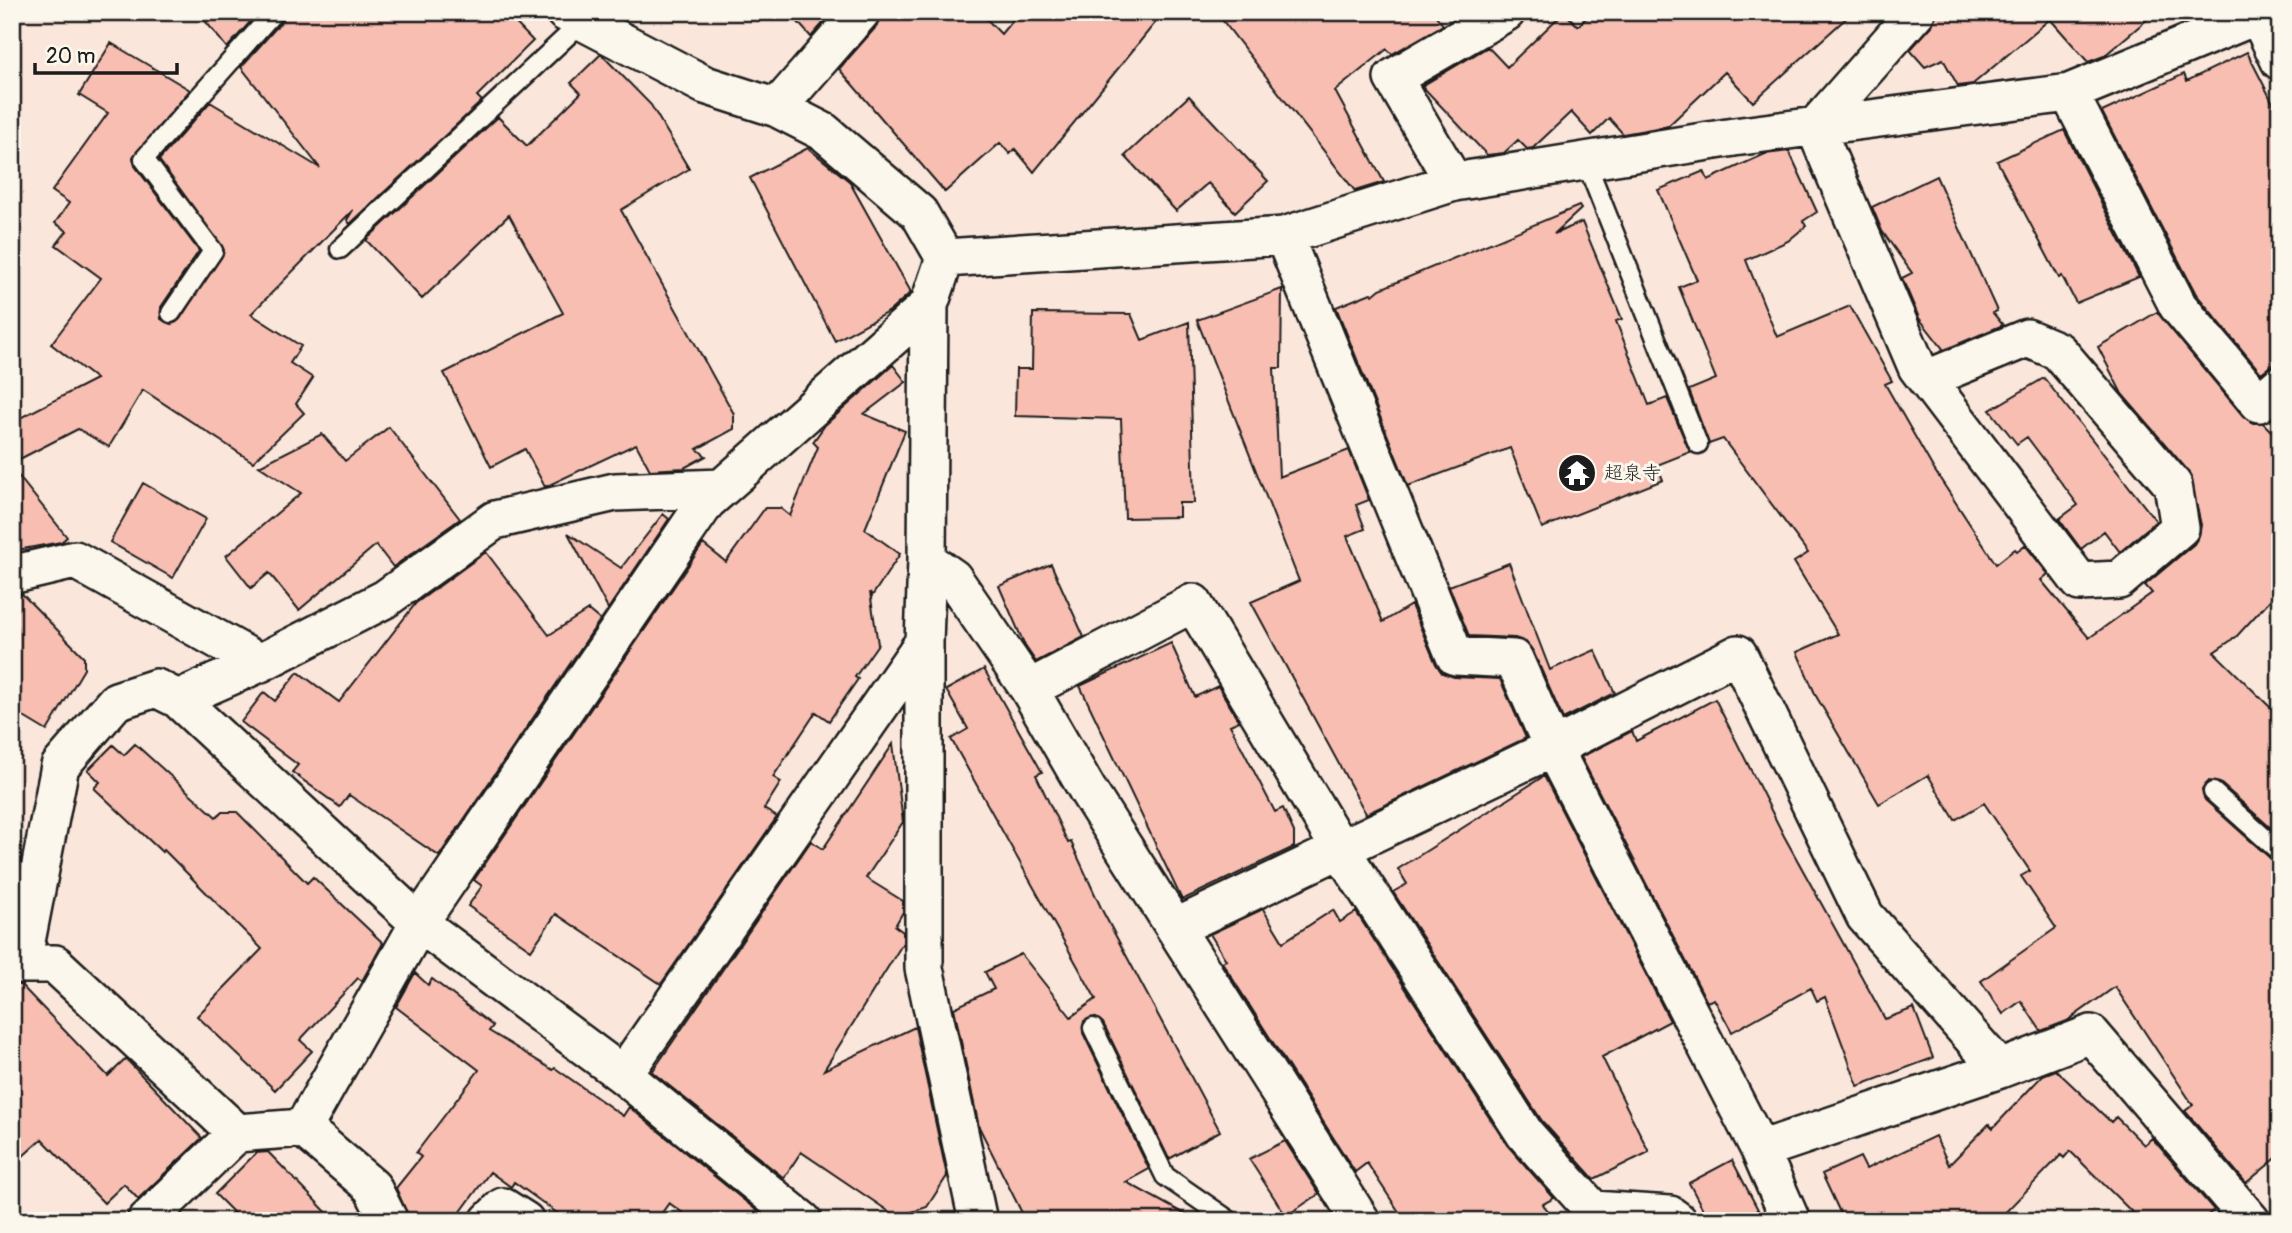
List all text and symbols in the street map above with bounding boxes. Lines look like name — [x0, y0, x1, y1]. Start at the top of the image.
scale bar — [35, 32, 177, 76]
text: 20 m — [46, 43, 95, 70]
temple icon: 超泉寺 — [1556, 452, 1598, 494]
place label: 超泉寺 — [1604, 461, 1661, 485]

